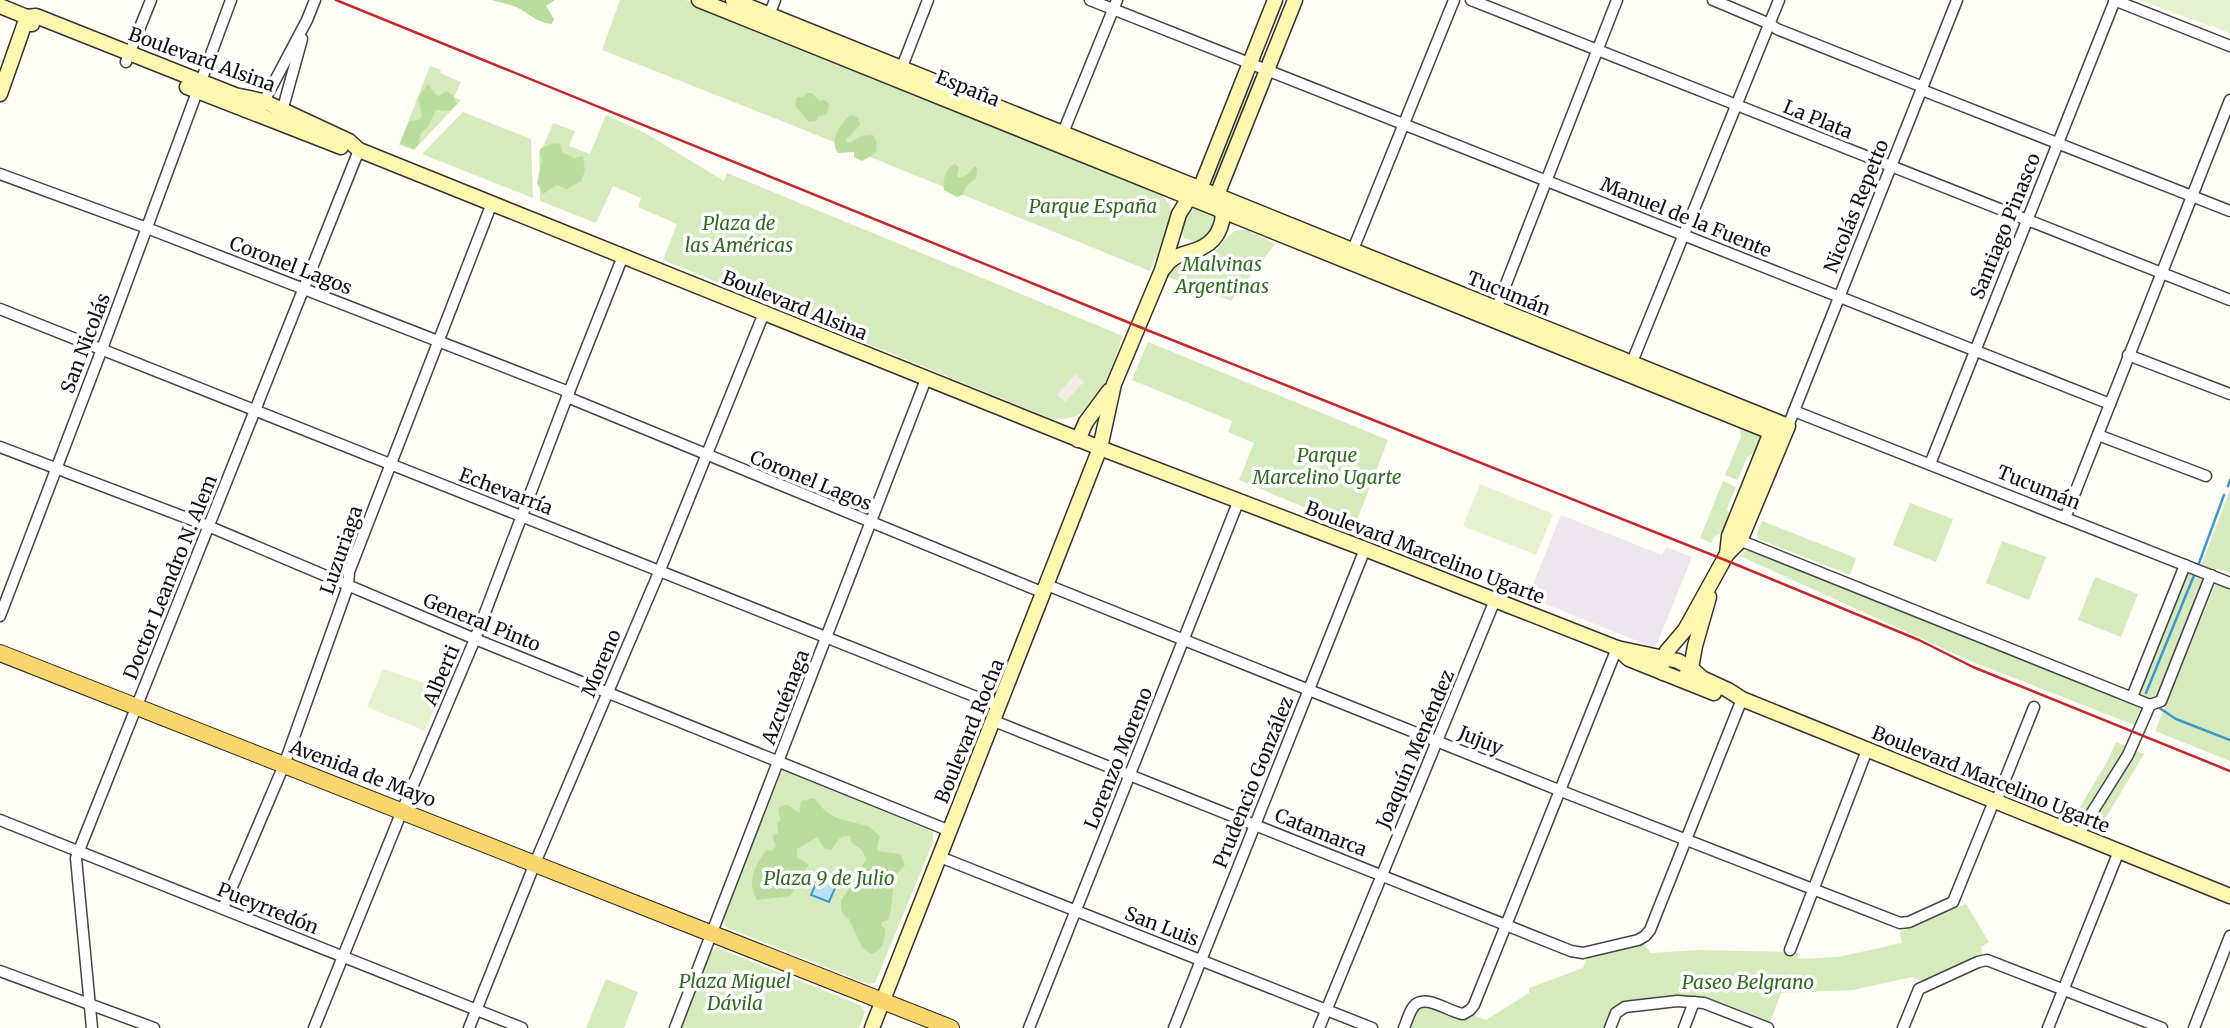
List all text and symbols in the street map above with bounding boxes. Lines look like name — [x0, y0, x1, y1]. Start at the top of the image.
street label: Boulevard Alsina — [125, 21, 279, 97]
street label: España — [933, 64, 1003, 112]
street label: La Plata — [1780, 94, 1856, 144]
street label: Nicolás Repetto — [1818, 136, 1894, 276]
street label: Santiago Pinasco — [1965, 149, 2045, 303]
street label: Manuel de la Fuente — [1597, 172, 1775, 262]
park label: Parque España — [1029, 194, 1157, 218]
park label: Plaza de las Américas — [685, 211, 793, 257]
street label: Coronel Lagos — [226, 231, 356, 299]
park label: Malvinas Argentinas — [1173, 252, 1269, 298]
street label: Boulevard Alsina — [719, 265, 871, 345]
street label: Tucumán — [1464, 265, 1555, 321]
street label: San Nicolás — [55, 290, 115, 396]
park label: Parque Marcelino Ugarte — [1252, 443, 1402, 489]
street label: Coronel Lagos — [747, 445, 875, 515]
street label: Tucumán — [1994, 459, 2085, 515]
street label: Echevarría — [456, 462, 556, 520]
street label: Doctor Leandro N. Alem — [118, 471, 222, 683]
street label: Boulevard Marcelino Ugarte — [1302, 495, 1548, 609]
street label: Luzuriaga — [315, 503, 367, 597]
street label: General Pinto — [420, 588, 544, 656]
street label: Moreno — [576, 625, 626, 701]
street label: Alberti — [417, 641, 464, 710]
street label: Azcuénaga — [756, 646, 814, 749]
street label: Boulevard Rocha — [929, 655, 1009, 807]
street label: Joaquín Menéndez — [1370, 666, 1459, 833]
street label: Lorenzo Moreno — [1079, 684, 1157, 832]
street label: Prudencio González — [1208, 693, 1298, 871]
street label: Jujuy — [1454, 720, 1507, 760]
street label: Boulevard Marcelino Ugarte — [1869, 720, 2113, 838]
street label: Avenida de Mayo — [286, 734, 439, 812]
street label: Catamarca — [1271, 803, 1371, 861]
park label: Plaza 9 de Julio — [763, 866, 895, 890]
street label: Pueyrredón — [214, 877, 323, 939]
street label: San Luis — [1121, 901, 1203, 951]
park label: Plaza Miguel Dávila — [679, 969, 791, 1015]
park label: Paseo Belgrano — [1682, 970, 1814, 994]

